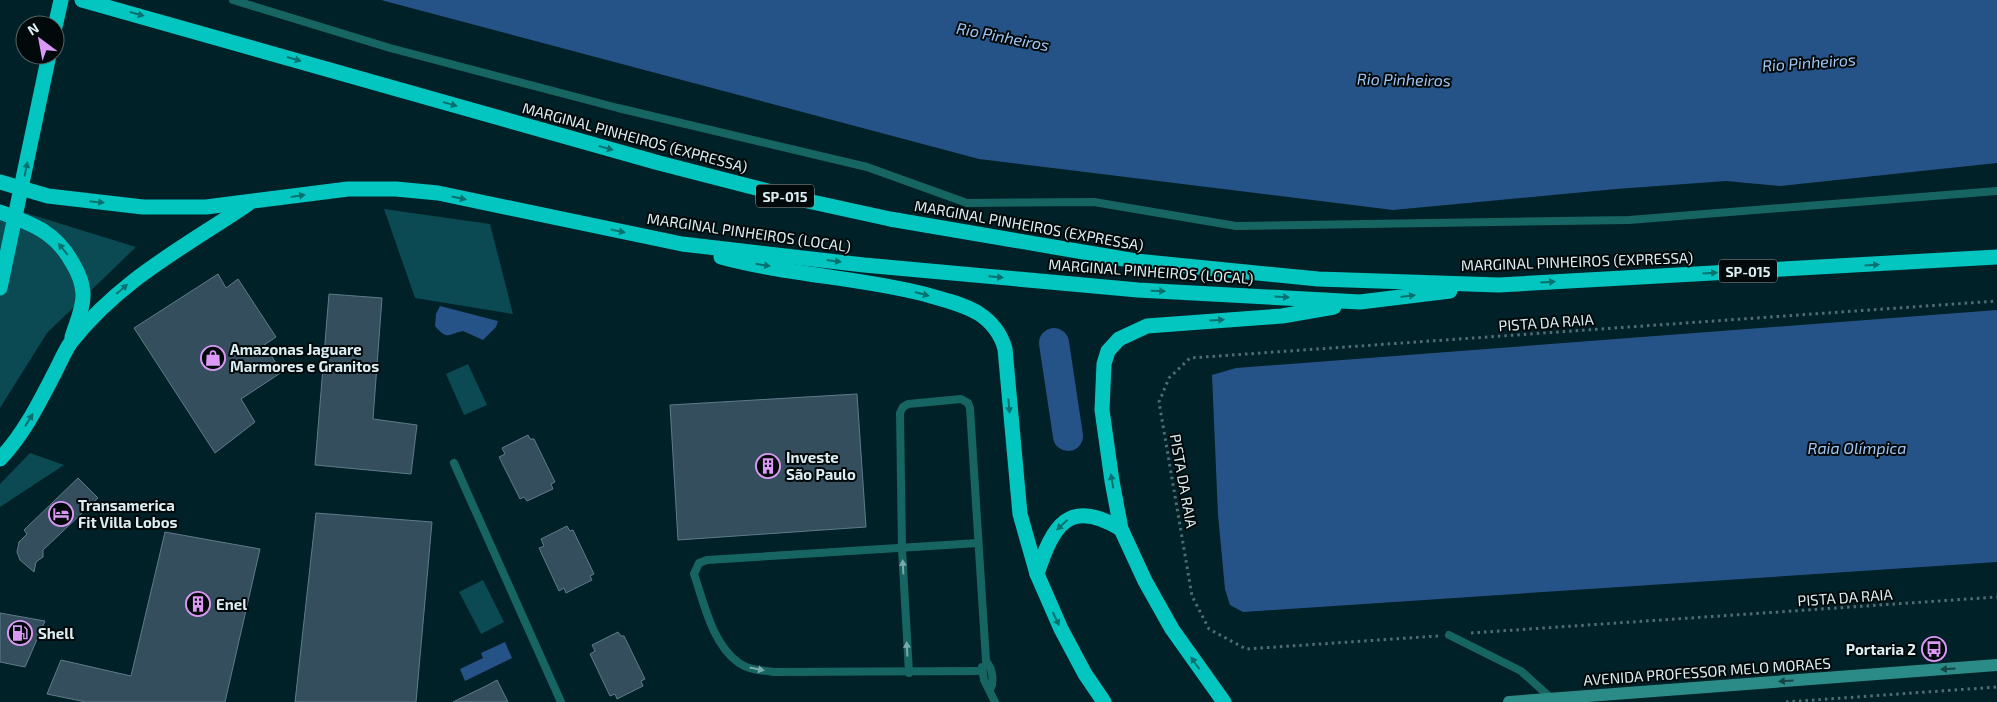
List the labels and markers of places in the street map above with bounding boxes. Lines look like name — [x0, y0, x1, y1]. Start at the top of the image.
place label: Amazonas Jaguare Marmores e Granitos — [230, 340, 379, 375]
shop icon: Amazonas Jaguare Marmores e Granitos — [200, 345, 226, 371]
place label: Investe São Paulo — [786, 448, 856, 483]
building icon: Investe São Paulo — [755, 453, 781, 479]
place label: Transamerica Fit Villa Lobos — [78, 496, 178, 531]
hotel icon: Transamerica Fit Villa Lobos — [48, 501, 74, 527]
building icon: Enel — [185, 591, 211, 617]
place label: Enel — [216, 595, 247, 613]
fuel station icon: Shell — [7, 620, 33, 646]
place label: Shell — [38, 624, 74, 642]
bus stop icon: Portaria 2 — [1921, 636, 1947, 662]
place label: Portaria 2 — [1846, 640, 1916, 658]

